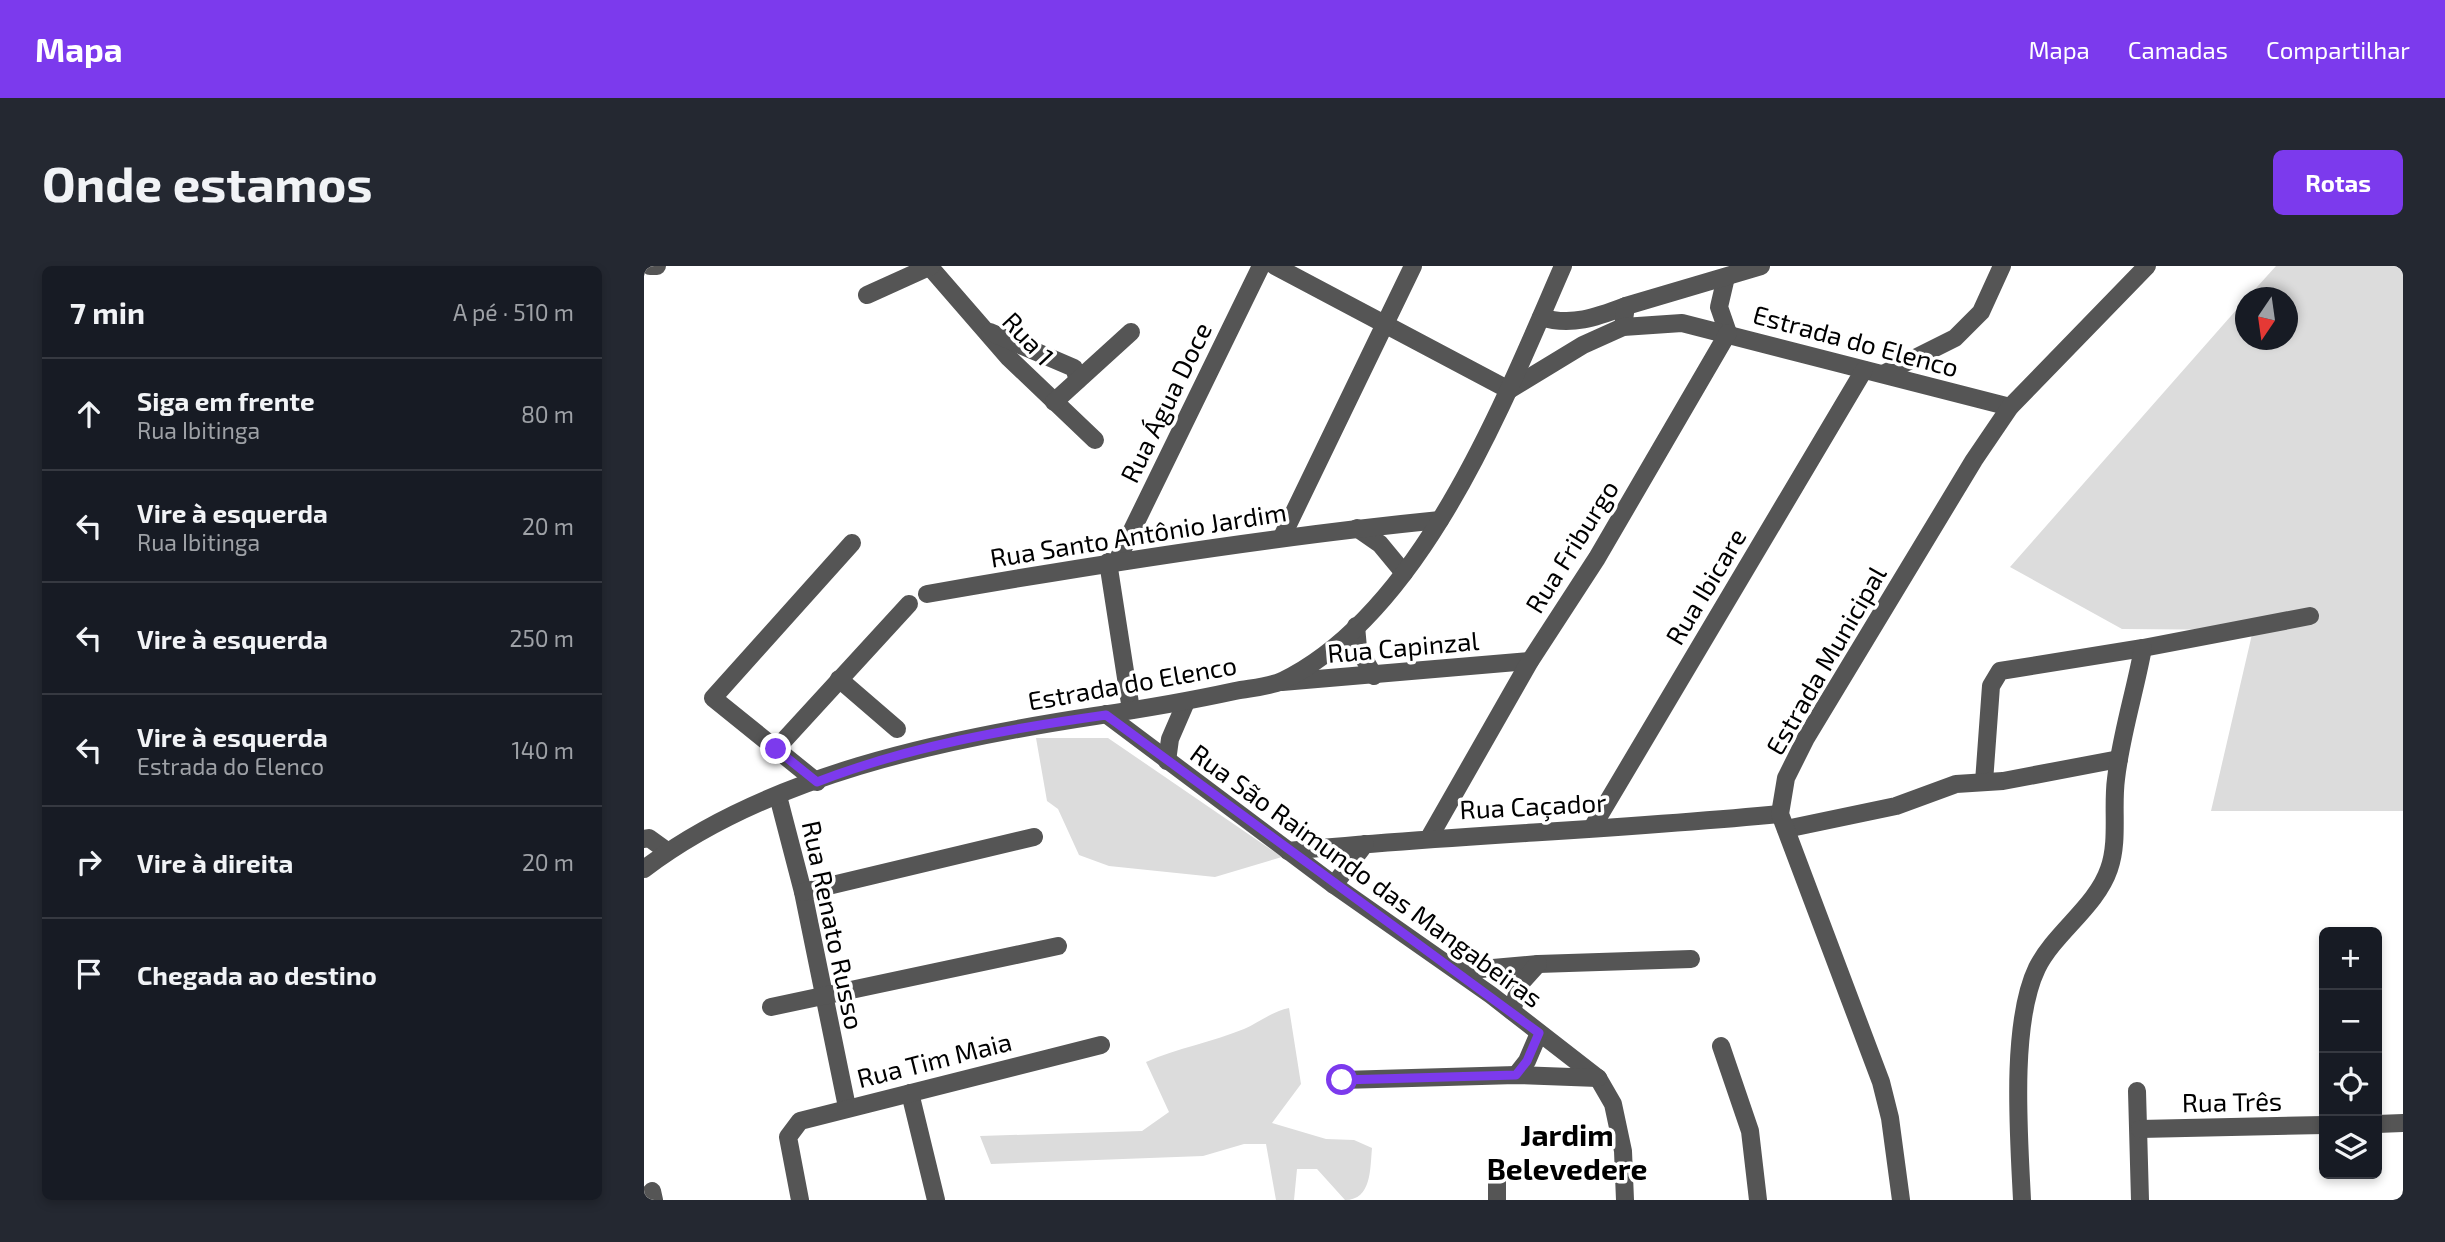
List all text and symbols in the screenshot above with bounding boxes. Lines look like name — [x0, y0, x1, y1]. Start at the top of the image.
text: Mapa — [35, 29, 123, 69]
text: Mapa — [2028, 35, 2090, 64]
text: Camadas — [2128, 35, 2228, 64]
text: Compartilhar — [2266, 35, 2410, 64]
button: Rotas — [2273, 150, 2403, 215]
text: Onde estamos — [42, 153, 372, 212]
north arrow — [2235, 287, 2298, 350]
text: 7 min — [70, 294, 145, 330]
text: A pé · 510 m — [453, 298, 574, 326]
street label: Estrada do Elenco — [1750, 298, 1962, 382]
street label: Rua 1 — [997, 305, 1061, 371]
street label: Rua Água Doce — [1113, 317, 1217, 487]
text: Siga em frente — [137, 385, 315, 416]
icon: ahead — [70, 395, 108, 433]
text: 80 m — [521, 400, 574, 428]
text: Rua Ibitinga — [137, 416, 260, 444]
street label: Rua Friburgo — [1518, 474, 1624, 618]
street label: Rua Santo Antônio Jardim — [988, 495, 1288, 573]
text: Vire à esquerda — [137, 497, 328, 528]
icon: left — [70, 507, 108, 545]
text: 20 m — [522, 512, 574, 540]
street label: Rua Ibicare — [1658, 522, 1752, 650]
text: Rua Ibitinga — [137, 528, 260, 556]
street label: Estrada Municipal — [1758, 560, 1892, 760]
icon: left — [70, 619, 108, 657]
text: Vire à esquerda — [137, 623, 328, 654]
text: 250 m — [510, 624, 574, 652]
street label: Rua Capinzal — [1326, 624, 1480, 668]
street label: Estrada do Elenco — [1025, 648, 1239, 716]
text: Vire à esquerda — [137, 721, 328, 752]
icon: left — [70, 731, 108, 769]
route end — [760, 733, 791, 764]
text: 140 m — [512, 736, 574, 764]
street label: Rua São Raimundo das Mangabeiras — [1185, 737, 1549, 1013]
text: Estrada do Elenco — [137, 752, 324, 780]
street label: Rua Caçador — [1459, 786, 1607, 826]
street label: Rua Renato Russo — [797, 818, 871, 1032]
icon: right — [70, 843, 108, 881]
text: Vire à direita — [137, 847, 293, 878]
text: 20 m — [522, 848, 574, 876]
map controls — [2319, 927, 2382, 1179]
button: + — [2319, 927, 2382, 990]
icon: arrive — [70, 955, 108, 993]
text: Chegada ao destino — [137, 959, 377, 990]
button: − — [2319, 990, 2382, 1053]
street label: Rua Tim Maia — [853, 1025, 1015, 1093]
button: locate — [2319, 1053, 2382, 1116]
route start — [1326, 1064, 1357, 1095]
street label: Rua Três — [2182, 1085, 2282, 1117]
district label: Jardim Belevedere — [1487, 1116, 1647, 1186]
button: layers — [2319, 1116, 2382, 1179]

